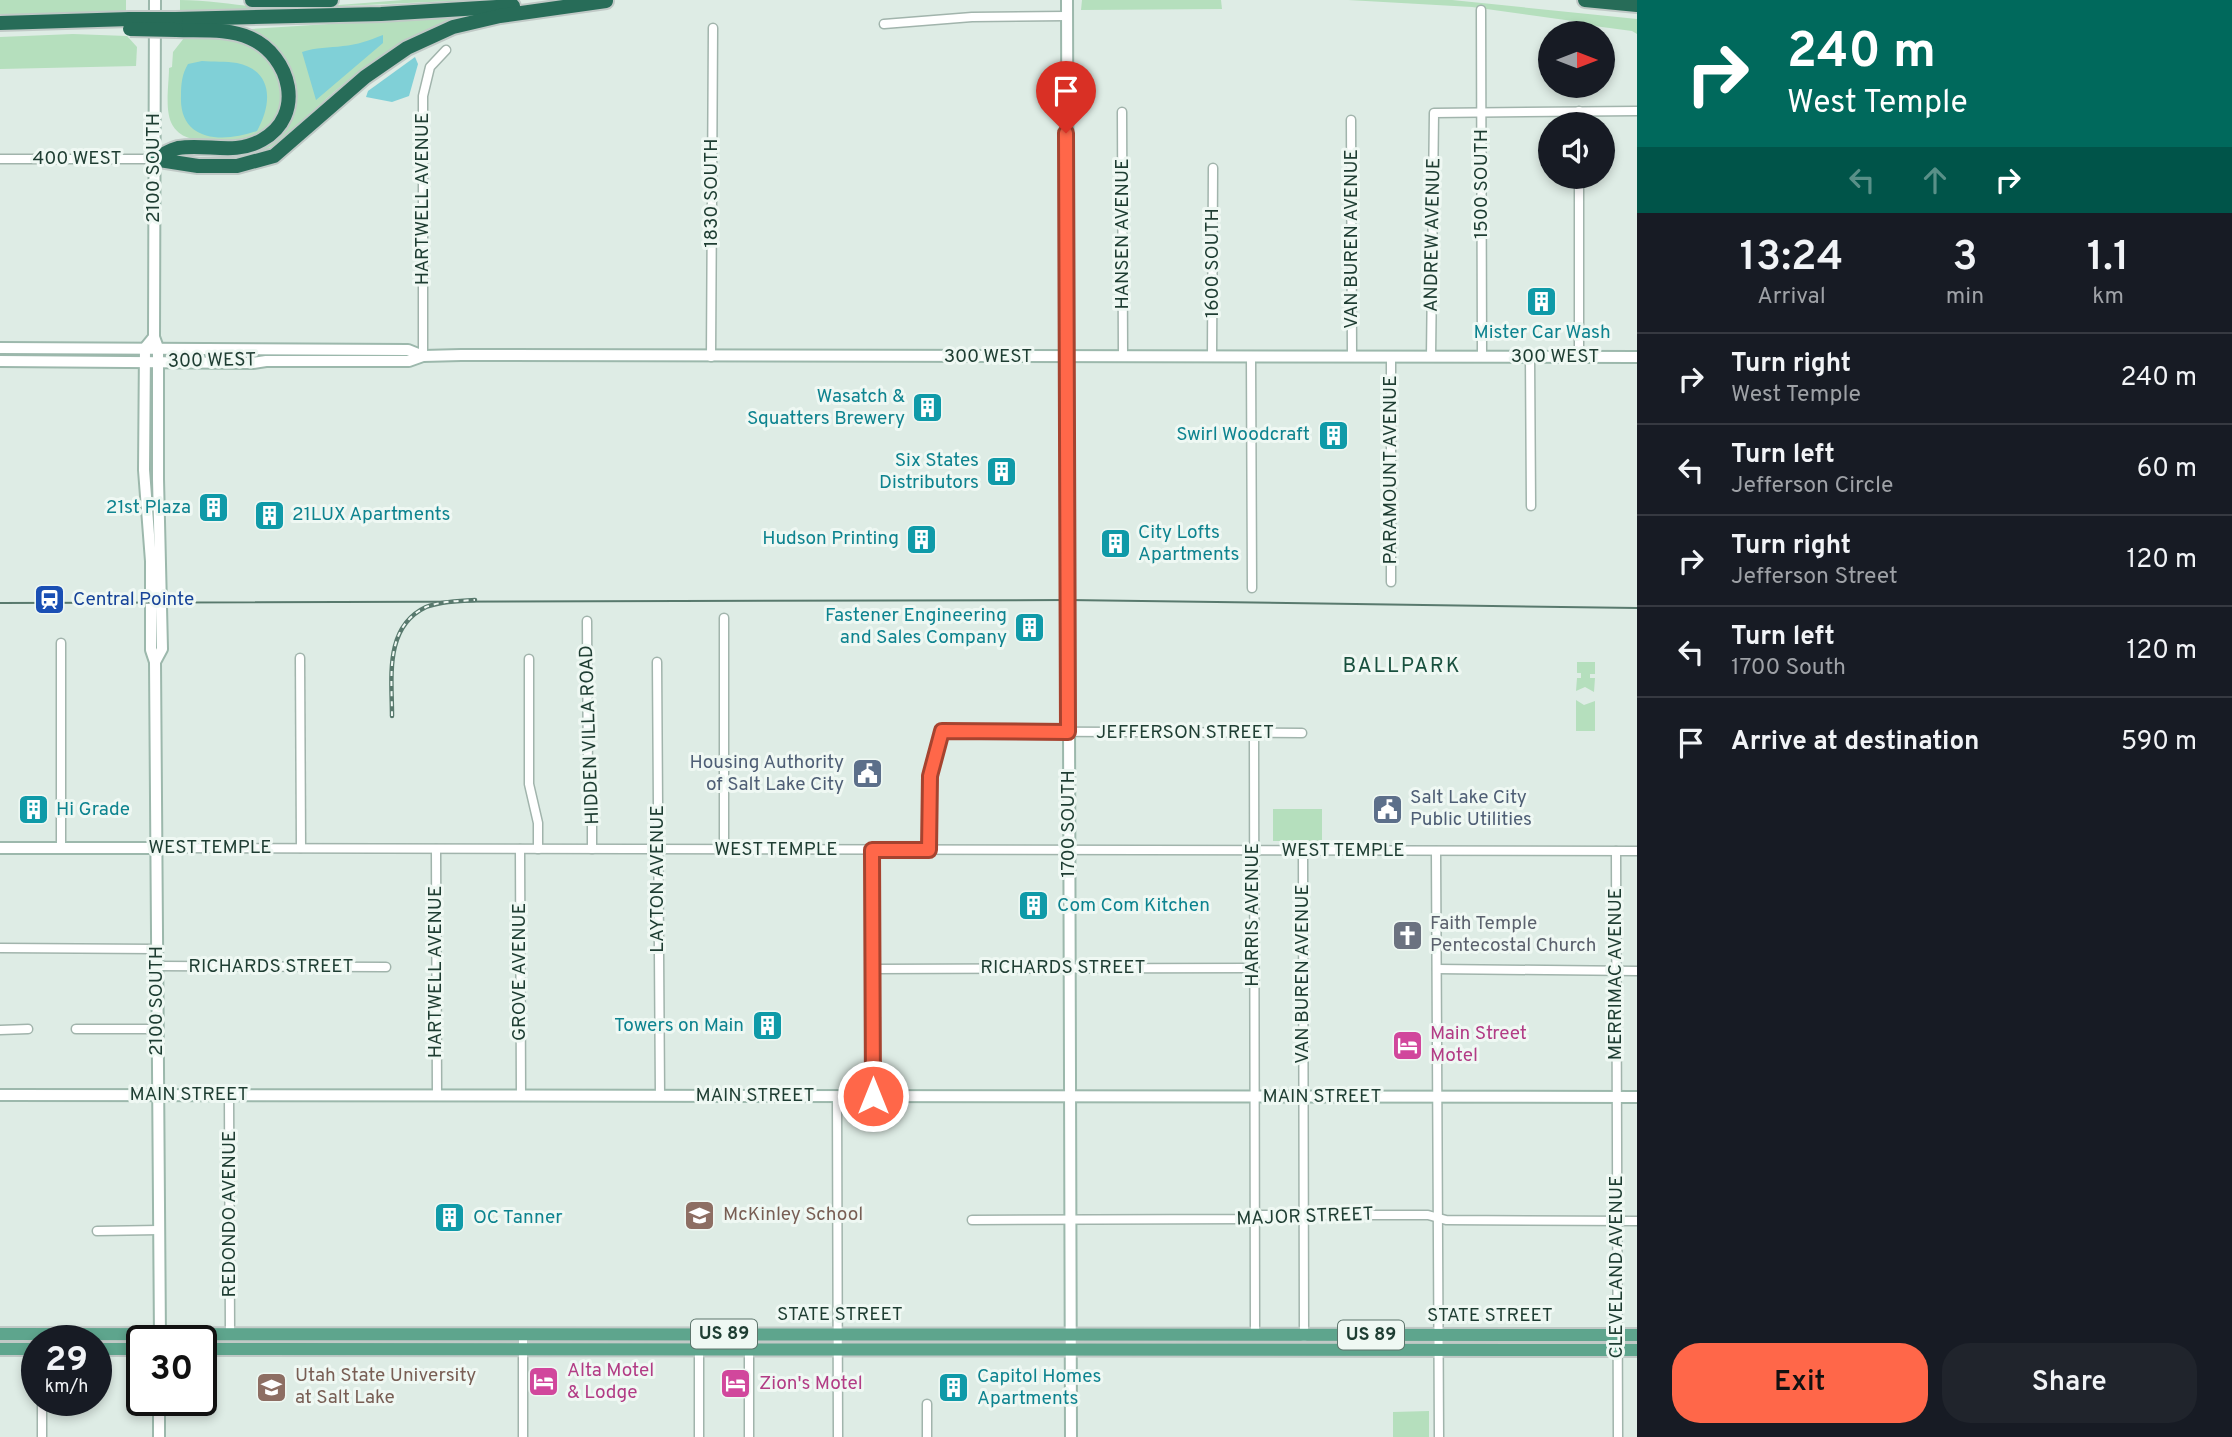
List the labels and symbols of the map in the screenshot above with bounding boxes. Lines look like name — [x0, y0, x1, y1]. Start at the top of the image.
north arrow — [1538, 21, 1615, 98]
pin — [1036, 61, 1096, 133]
street label: 2100 SOUTH — [142, 113, 166, 223]
street label: HARTWELL AVENUE — [411, 113, 435, 285]
street label: 1500 SOUTH — [1470, 129, 1494, 239]
street label: 1830 SOUTH — [700, 138, 724, 248]
street label: 400 WEST — [32, 147, 122, 171]
street label: VAN BUREN AVENUE — [1340, 149, 1364, 329]
street label: HANSEN AVENUE — [1111, 158, 1135, 310]
street label: ANDREW AVENUE — [1420, 158, 1446, 312]
street label: 1600 SOUTH — [1201, 208, 1225, 318]
building icon: Mister Car Wash — [1525, 285, 1559, 319]
place label: Mister Car Wash — [1473, 321, 1611, 345]
street label: 300 WEST — [944, 345, 1032, 369]
street label: 300 WEST — [1511, 345, 1599, 369]
street label: 300 WEST — [167, 348, 257, 374]
street label: PARAMOUNT AVENUE — [1379, 375, 1403, 565]
place label: Wasatch & Squatters Brewery — [747, 385, 905, 431]
building icon: Wasatch & Squatters Brewery — [911, 391, 945, 425]
building icon: Swirl Woodcraft — [1316, 418, 1350, 452]
place label: Swirl Woodcraft — [1176, 423, 1310, 447]
place label: Six States Distributors — [879, 449, 979, 495]
building icon: Six States Distributors — [985, 455, 1019, 489]
building icon: 21st Plaza — [197, 491, 231, 525]
place label: 21st Plaza — [106, 496, 191, 520]
building icon: 21LUX Apartments — [252, 498, 286, 532]
place label: 21LUX Apartments — [292, 503, 451, 527]
place label: City Lofts Apartments — [1138, 521, 1239, 567]
building icon: Hudson Printing — [905, 522, 939, 556]
place label: Hudson Printing — [762, 527, 899, 551]
building icon: City Lofts Apartments — [1098, 527, 1132, 561]
station icon: Central Pointe — [33, 583, 67, 617]
place label: Central Pointe — [73, 588, 194, 612]
place label: Fastener Engineering and Sales Company — [825, 604, 1007, 650]
building icon: Fastener Engineering and Sales Company — [1013, 610, 1047, 644]
street label: HIDDEN VILLA ROAD — [575, 645, 605, 825]
district label: BALLPARK — [1342, 653, 1462, 680]
street label: JEFFERSON STREET — [1096, 721, 1274, 745]
place label: Housing Authority of Salt Lake City — [689, 751, 844, 797]
public building icon: Housing Authority of Salt Lake City — [850, 757, 884, 791]
street label: 1700 SOUTH — [1057, 770, 1081, 878]
place label: Salt Lake City Public Utilities — [1410, 786, 1532, 832]
public building icon: Salt Lake City Public Utilities — [1370, 792, 1404, 826]
building icon: Hi Grade — [16, 793, 50, 827]
place label: Hi Grade — [56, 798, 130, 822]
street label: LAYTON AVENUE — [646, 805, 670, 953]
street label: WEST TEMPLE — [148, 836, 272, 860]
street label: WEST TEMPLE — [714, 838, 838, 862]
street label: WEST TEMPLE — [1281, 839, 1405, 863]
street label: HARRIS AVENUE — [1241, 843, 1265, 987]
street label: VAN BUREN AVENUE — [1291, 884, 1315, 1064]
street label: HARTWELL AVENUE — [424, 886, 448, 1058]
street label: MERRIMAC AVENUE — [1604, 888, 1628, 1060]
building icon: Com Com Kitchen — [1017, 889, 1051, 923]
place label: Com Com Kitchen — [1057, 894, 1210, 918]
street label: GROVE AVENUE — [508, 903, 532, 1041]
place label: Faith Temple Pentecostal Church — [1430, 912, 1597, 958]
church icon: Faith Temple Pentecostal Church — [1390, 918, 1424, 952]
street label: 2100 SOUTH — [145, 946, 169, 1056]
street label: RICHARDS STREET — [188, 955, 354, 979]
street label: RICHARDS STREET — [980, 956, 1146, 980]
building icon: Towers on Main — [750, 1009, 784, 1043]
place label: Towers on Main — [614, 1014, 744, 1038]
place label: Main Street Motel — [1430, 1022, 1527, 1068]
hotel icon: Main Street Motel — [1390, 1028, 1424, 1062]
position arrow — [836, 1059, 910, 1133]
street label: MAIN STREET — [130, 1083, 249, 1107]
street label: MAIN STREET — [696, 1084, 815, 1108]
street label: MAIN STREET — [1263, 1085, 1382, 1109]
street label: REDONDO AVENUE — [218, 1131, 242, 1297]
street label: CLEVELAND AVENUE — [1605, 1175, 1629, 1359]
school or university icon: McKinley School — [683, 1198, 717, 1232]
building icon: OC Tanner — [433, 1201, 467, 1235]
place label: McKinley School — [723, 1203, 863, 1227]
street label: MAJOR STREET — [1236, 1203, 1374, 1231]
place label: OC Tanner — [473, 1206, 563, 1230]
street label: STATE STREET — [777, 1303, 903, 1327]
street label: STATE STREET — [1427, 1304, 1553, 1328]
road number: US 89 — [691, 1320, 757, 1349]
road number: US 89 — [1338, 1320, 1404, 1350]
speed limit sign: 30 — [126, 1325, 217, 1416]
place label: Alta Motel & Lodge — [567, 1359, 654, 1405]
place label: Utah State University at Salt Lake — [295, 1364, 476, 1410]
hotel icon: Alta Motel & Lodge — [527, 1365, 561, 1399]
place label: Capitol Homes Apartments — [977, 1365, 1101, 1411]
hotel icon: Zion's Motel — [719, 1367, 753, 1401]
school or university icon: Utah State University at Salt Lake — [255, 1370, 289, 1404]
building icon: Capitol Homes Apartments — [937, 1371, 971, 1405]
place label: Zion's Motel — [759, 1372, 863, 1396]

